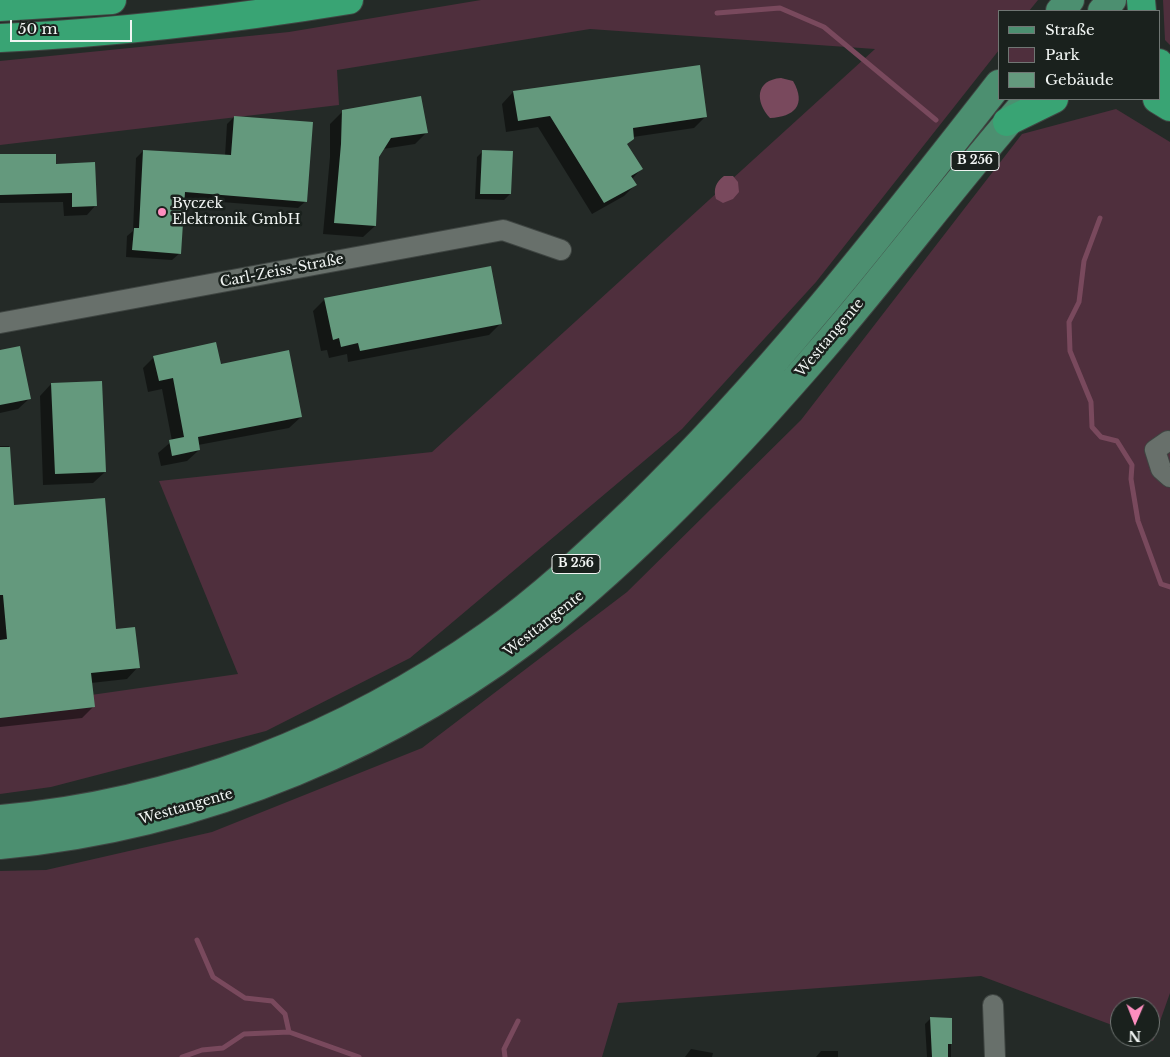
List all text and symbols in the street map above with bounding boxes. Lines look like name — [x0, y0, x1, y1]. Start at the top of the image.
scale bar — [12, 10, 135, 42]
legend — [998, 10, 1160, 100]
text: 50 m — [18, 19, 58, 38]
text: Straße — [1045, 20, 1095, 39]
text: Park — [1045, 45, 1080, 64]
text: Gebäude — [1045, 70, 1114, 89]
road number: B 256 — [951, 152, 999, 170]
place label: Byczek Elektronik GmbH — [172, 196, 300, 228]
marker: Byczek Elektronik GmbH — [156, 206, 168, 218]
street label: Carl-Zeiss-Straße — [219, 251, 345, 291]
street label: Westtangente — [792, 295, 868, 381]
road number: B 256 — [552, 554, 600, 574]
street label: Westtangente — [501, 588, 587, 660]
street label: Westtangente — [137, 786, 235, 828]
north arrow — [1110, 997, 1160, 1047]
text: N — [1128, 1027, 1142, 1045]

